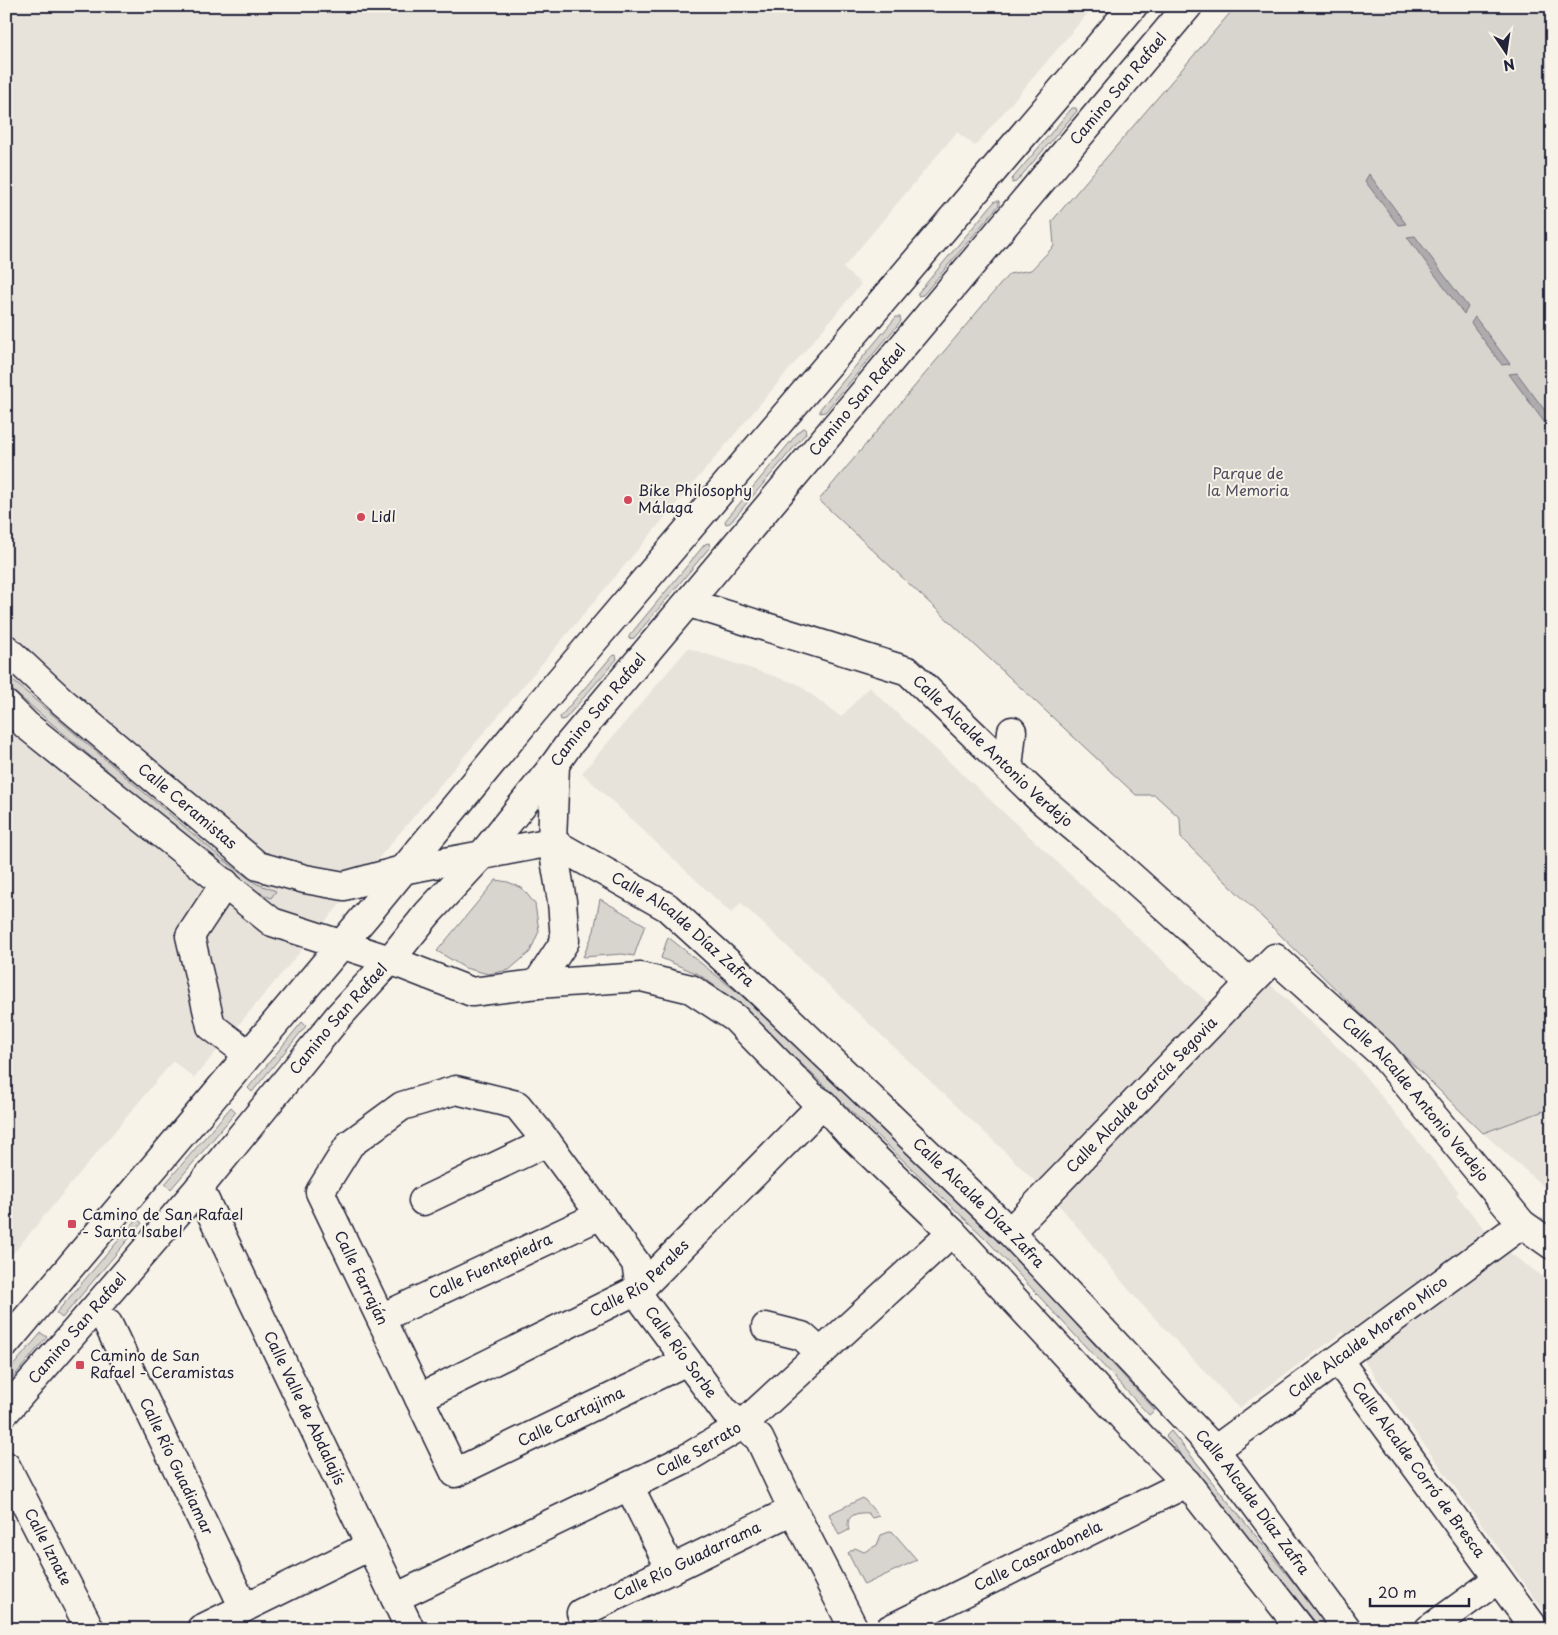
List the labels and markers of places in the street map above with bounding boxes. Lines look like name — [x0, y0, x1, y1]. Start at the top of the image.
place label: Bike Philosophy Málaga — [638, 478, 752, 518]
marker: Bike Philosophy Málaga — [622, 494, 634, 506]
place label: Lidl — [371, 504, 396, 527]
marker: Lidl — [355, 511, 367, 523]
place label: Camino de San Rafael - Santa Isabel — [82, 1202, 243, 1242]
marker: Camino de San Rafael - Santa Isabel — [66, 1218, 78, 1230]
place label: Camino de San Rafael - Ceramistas — [90, 1343, 234, 1383]
marker: Camino de San Rafael - Ceramistas — [74, 1359, 86, 1371]

